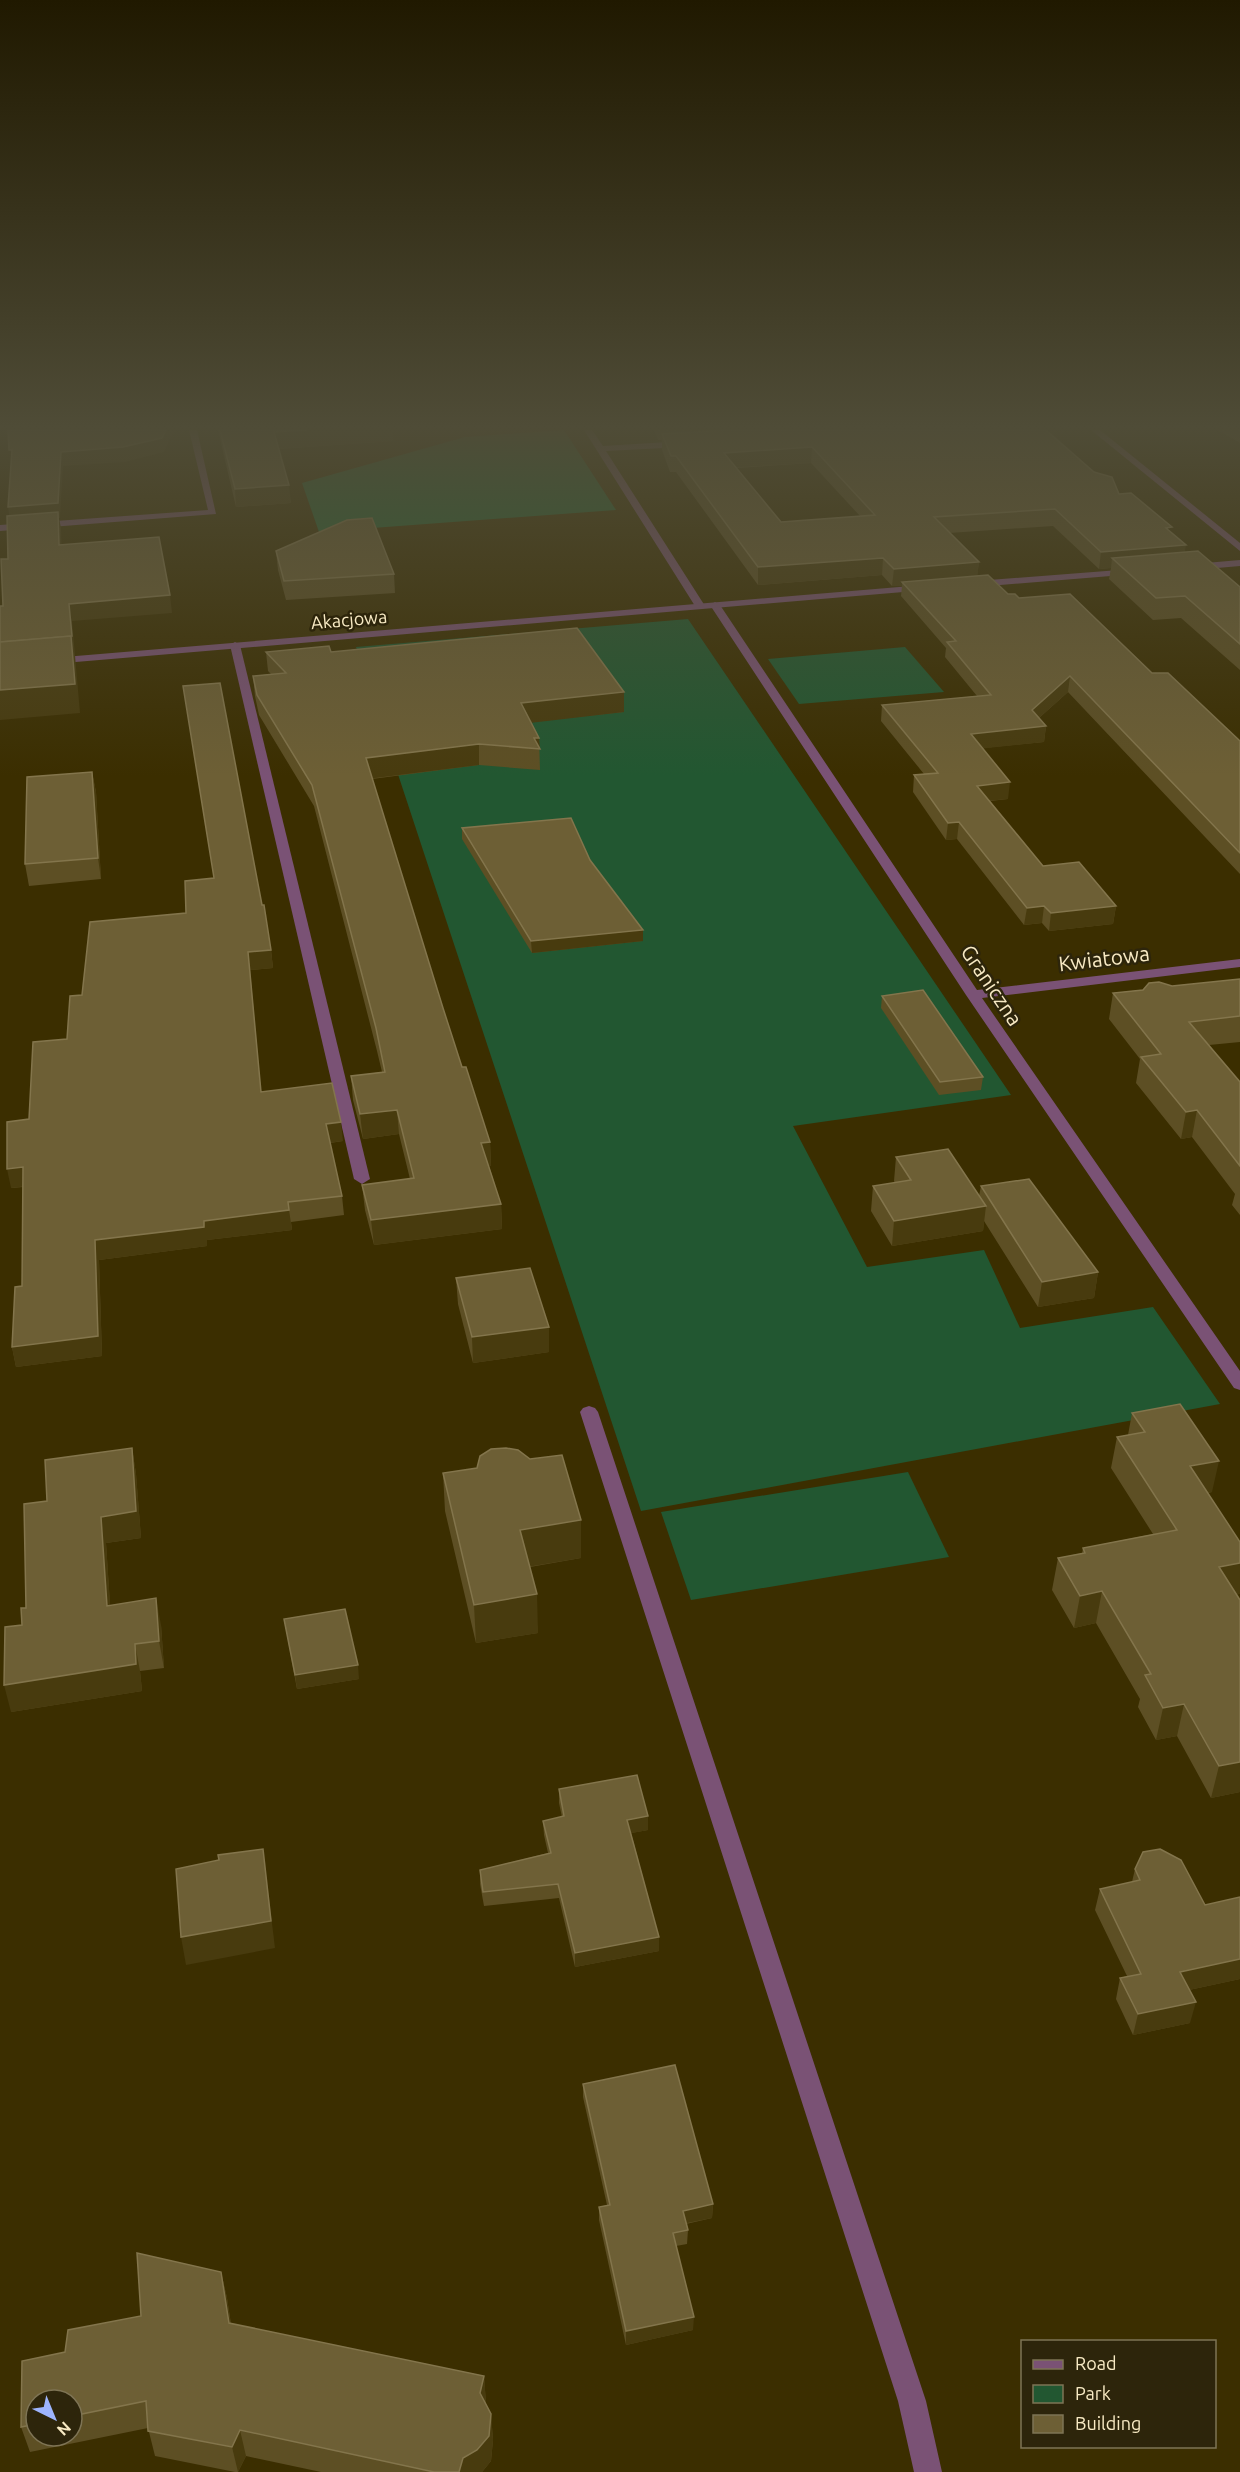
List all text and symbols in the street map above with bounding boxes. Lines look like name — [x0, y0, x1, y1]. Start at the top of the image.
street label: Akacjowa — [310, 606, 388, 632]
street label: Graniczna — [956, 940, 1028, 1030]
street label: Kwiatowa — [1057, 940, 1151, 976]
legend — [1021, 2340, 1216, 2448]
text: Road — [1075, 2353, 1117, 2373]
text: Park — [1075, 2383, 1111, 2403]
north arrow — [24, 2388, 84, 2448]
text: Building — [1075, 2413, 1141, 2433]
text: N — [54, 2418, 75, 2440]

